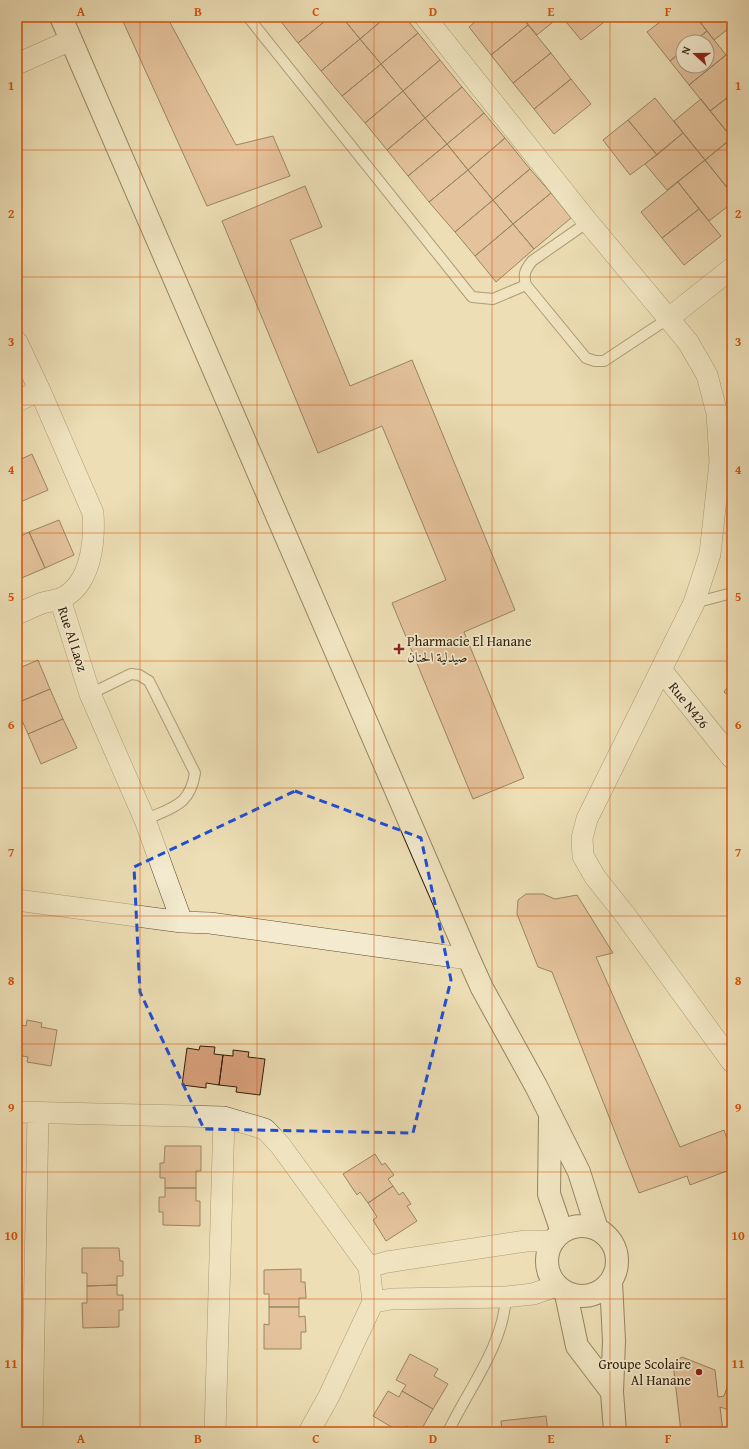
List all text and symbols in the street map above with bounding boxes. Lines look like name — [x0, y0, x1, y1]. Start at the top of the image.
text: A — [77, 2, 86, 21]
text: B — [194, 2, 202, 21]
text: C — [312, 2, 320, 21]
text: D — [429, 2, 437, 21]
text: E — [548, 2, 555, 21]
text: F — [665, 2, 672, 21]
north arrow — [675, 34, 715, 74]
text: N — [677, 44, 695, 57]
text: 1 — [8, 76, 14, 95]
text: 1 — [735, 76, 741, 95]
text: 2 — [8, 204, 15, 223]
text: 2 — [735, 204, 742, 223]
text: 3 — [8, 332, 14, 351]
text: 3 — [735, 332, 741, 351]
text: 4 — [8, 460, 15, 479]
text: 4 — [735, 460, 742, 479]
text: 5 — [8, 587, 15, 606]
text: 5 — [735, 587, 742, 606]
street label: Rue Al Laoz — [53, 604, 93, 674]
place label: Pharmacie El Hanane صيدلية الحنان — [407, 631, 532, 667]
marker: Pharmacie El Hanane صيدلية الحنان — [394, 644, 404, 654]
street label: Rue N426 — [664, 677, 714, 733]
text: 6 — [8, 715, 15, 734]
text: 6 — [735, 715, 742, 734]
text: 7 — [8, 843, 15, 862]
text: 7 — [735, 843, 742, 862]
text: 8 — [8, 971, 15, 990]
text: 8 — [735, 971, 742, 990]
text: 9 — [8, 1098, 15, 1117]
text: 9 — [735, 1098, 742, 1117]
text: 10 — [4, 1226, 18, 1245]
text: 10 — [731, 1226, 745, 1245]
text: 11 — [4, 1354, 18, 1373]
place label: Groupe Scolaire Al Hanane — [598, 1354, 691, 1390]
text: 11 — [731, 1354, 745, 1373]
marker: Groupe Scolaire Al Hanane — [694, 1367, 704, 1377]
text: A — [77, 1429, 86, 1448]
text: B — [194, 1429, 202, 1448]
text: C — [312, 1429, 320, 1448]
text: D — [429, 1429, 437, 1448]
text: E — [548, 1429, 555, 1448]
text: F — [665, 1429, 672, 1448]

